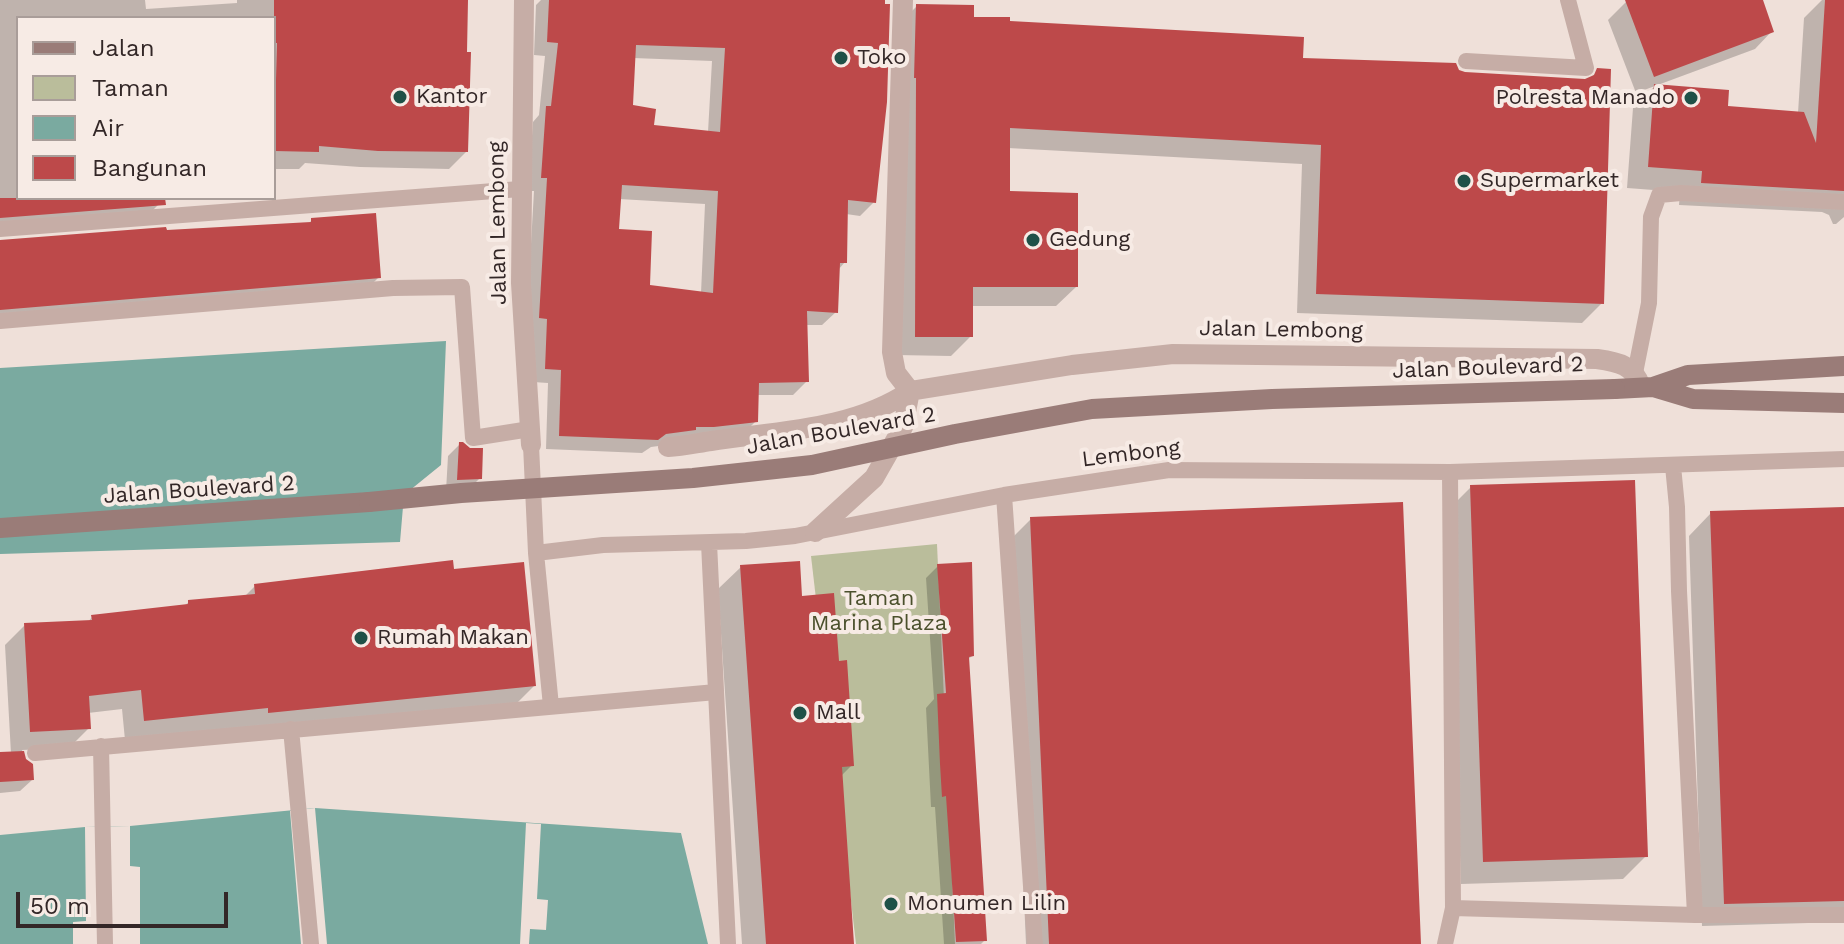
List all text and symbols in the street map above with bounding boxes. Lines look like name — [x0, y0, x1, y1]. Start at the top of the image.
legend — [16, 16, 276, 200]
text: Jalan — [92, 34, 155, 62]
place label: Toko — [857, 45, 906, 71]
marker: Toko — [832, 49, 850, 67]
text: Taman — [92, 74, 169, 102]
place label: Kantor — [416, 84, 487, 110]
place label: Polresta Manado — [1496, 85, 1675, 111]
marker: Kantor — [391, 88, 409, 106]
marker: Polresta Manado — [1682, 89, 1700, 107]
text: Air — [92, 114, 124, 142]
street label: Jalan Lembong — [483, 141, 513, 305]
text: Bangunan — [92, 154, 207, 182]
place label: Supermarket — [1480, 168, 1619, 194]
marker: Supermarket — [1455, 172, 1473, 190]
place label: Gedung — [1049, 227, 1130, 253]
marker: Gedung — [1024, 231, 1042, 249]
street label: Jalan Lembong — [1199, 315, 1363, 345]
street label: Jalan Boulevard 2 — [1392, 351, 1584, 385]
street label: Jalan Boulevard 2 — [744, 401, 938, 461]
street label: Lembong — [1080, 435, 1182, 473]
street label: Jalan Boulevard 2 — [103, 470, 295, 510]
park label: Taman Marina Plaza — [811, 586, 947, 638]
place label: Rumah Makan — [377, 625, 529, 651]
marker: Rumah Makan — [352, 629, 370, 647]
place label: Mall — [816, 700, 861, 726]
marker: Mall — [791, 704, 809, 722]
scale bar — [20, 876, 232, 926]
place label: Monumen Lilin — [907, 891, 1066, 917]
text: 50 m — [30, 892, 90, 920]
marker: Monumen Lilin — [882, 895, 900, 913]

